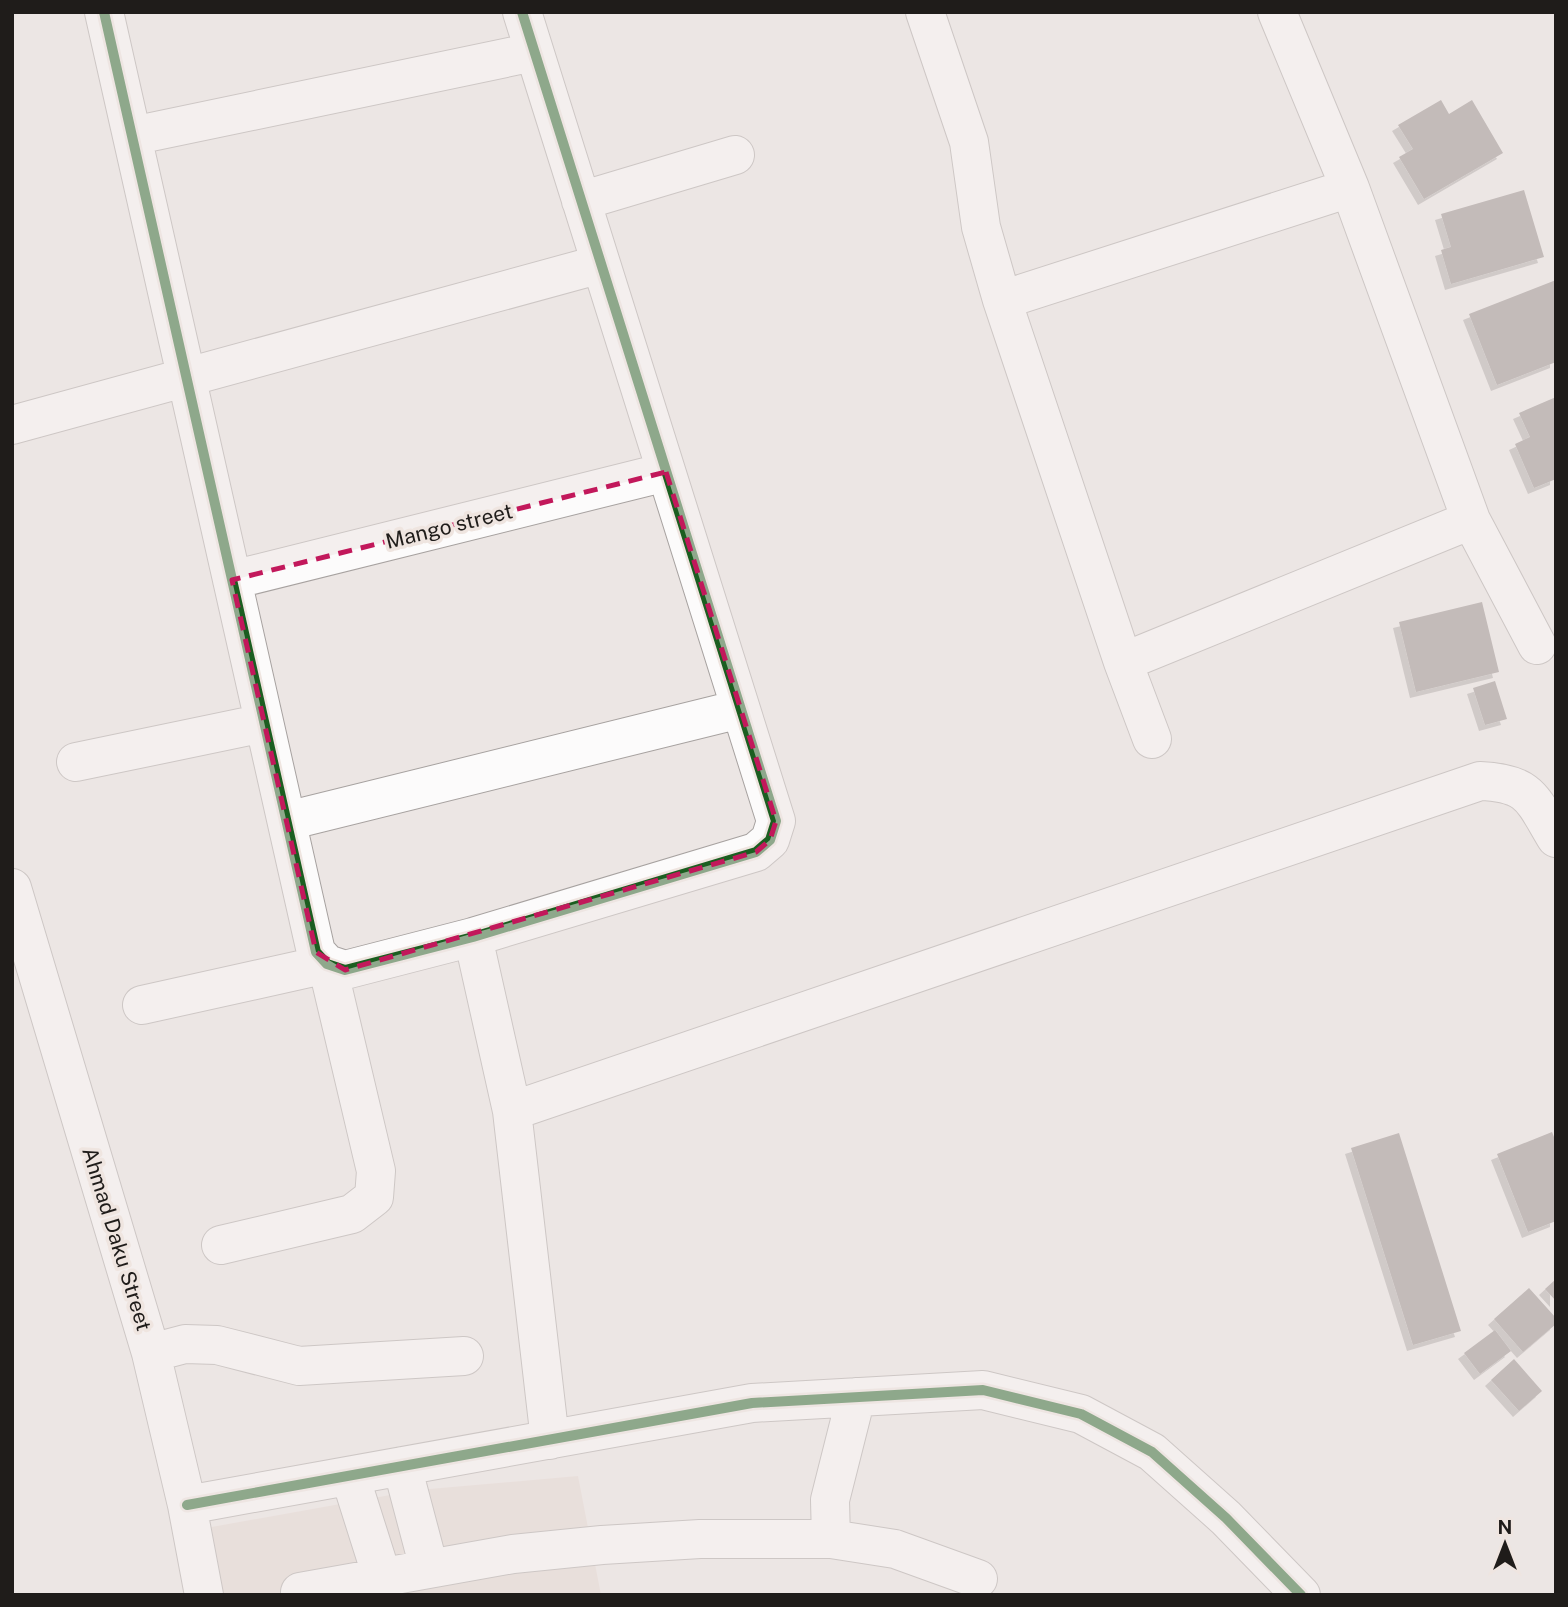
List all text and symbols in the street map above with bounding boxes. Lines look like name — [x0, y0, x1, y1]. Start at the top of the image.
street label: Mango street — [383, 498, 515, 554]
street label: Ahmad Daku Street — [77, 1144, 157, 1334]
north arrow — [1470, 1509, 1540, 1579]
text: N — [1498, 1516, 1512, 1538]

